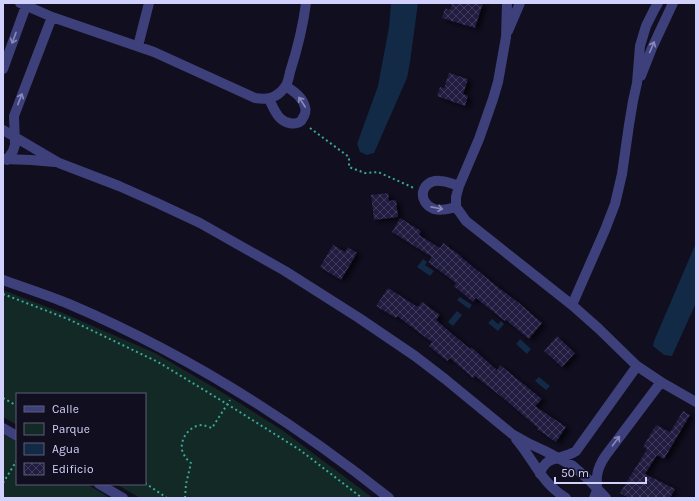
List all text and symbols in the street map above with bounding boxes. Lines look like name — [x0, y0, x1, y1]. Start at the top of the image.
one-way arrow — [10, 31, 18, 43]
one-way arrow — [649, 41, 657, 53]
one-way arrow — [17, 93, 25, 105]
one-way arrow — [298, 97, 306, 108]
one-way arrow — [431, 205, 444, 213]
legend — [16, 393, 146, 485]
text: Calle — [52, 402, 79, 416]
text: Parque — [52, 422, 90, 436]
one-way arrow — [612, 436, 620, 447]
text: Agua — [52, 442, 80, 456]
scale bar — [555, 459, 646, 485]
text: Edificio — [52, 462, 93, 476]
text: 50 m — [561, 466, 589, 480]

